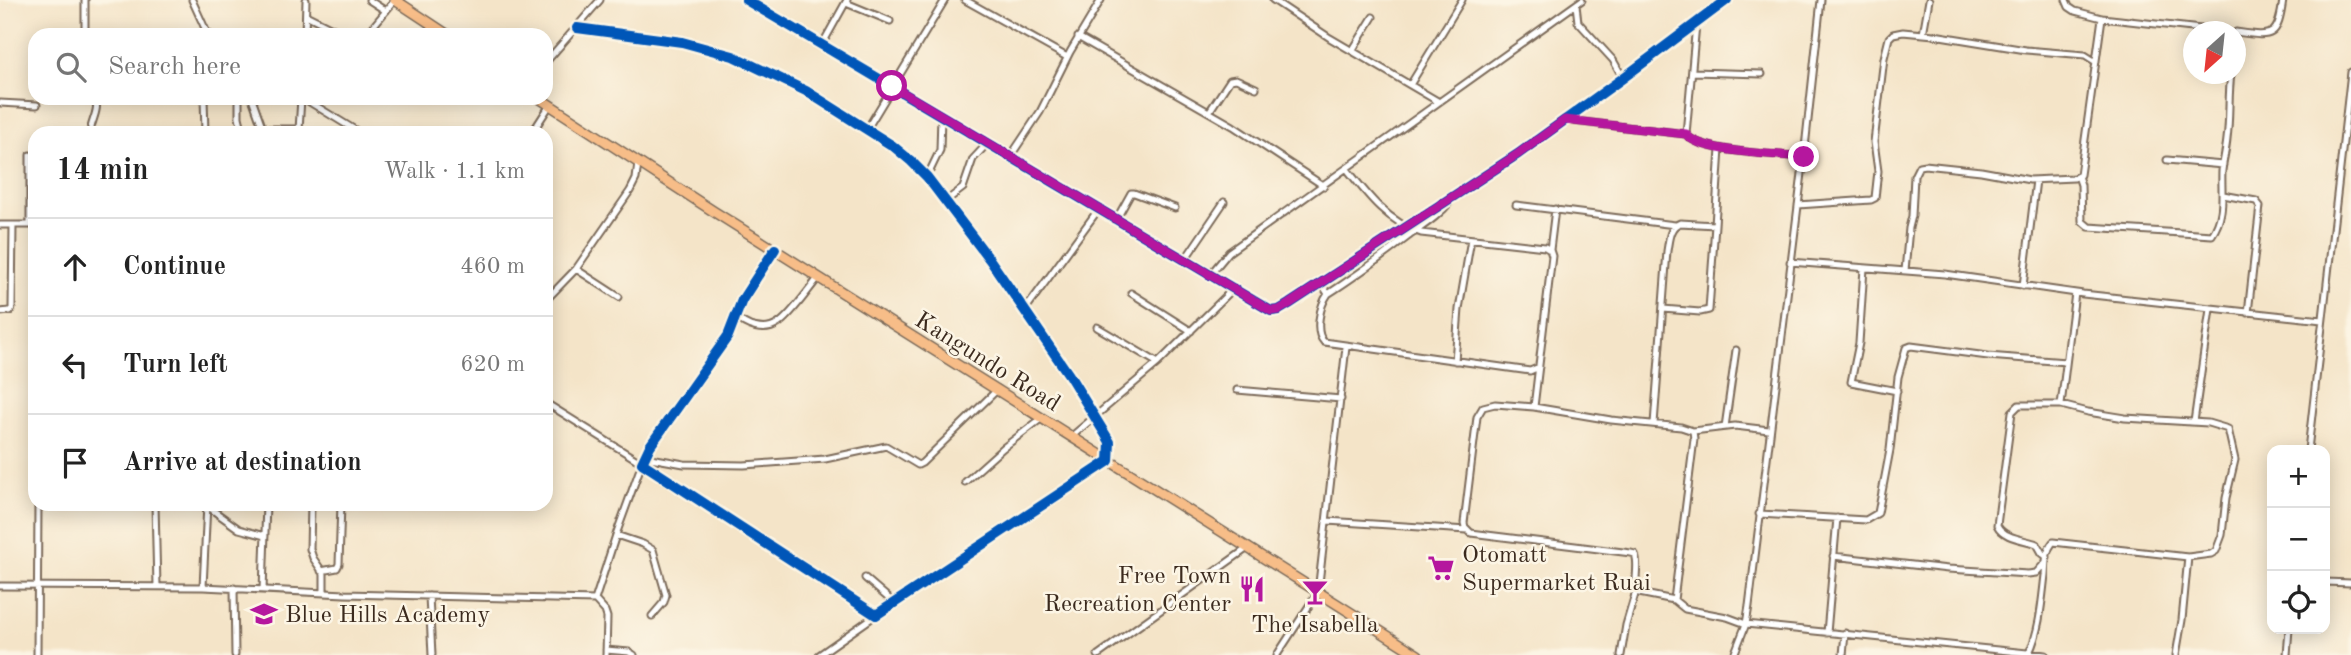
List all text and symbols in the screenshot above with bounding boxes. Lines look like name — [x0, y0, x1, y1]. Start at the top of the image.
north arrow — [2183, 21, 2246, 84]
search box — [28, 28, 553, 105]
icon: search — [52, 48, 90, 86]
text: Search here — [108, 54, 241, 80]
route start — [876, 70, 907, 101]
route end — [1788, 141, 1819, 172]
text: 14 min — [56, 156, 149, 186]
text: Walk · 1.1 km — [384, 160, 525, 183]
icon: ahead — [56, 248, 94, 286]
text: Continue — [123, 254, 226, 280]
text: 460 m — [460, 255, 525, 278]
street label: Kangundo Road — [910, 308, 1064, 417]
icon: left — [56, 346, 94, 384]
text: Turn left — [123, 352, 228, 378]
text: 620 m — [460, 353, 525, 376]
icon: arrive — [56, 444, 94, 482]
map controls — [2267, 445, 2330, 634]
button: + — [2267, 445, 2330, 508]
text: Arrive at destination — [123, 450, 362, 476]
button: − — [2267, 508, 2330, 571]
place label: Otomatt Supermarket Ruai — [1462, 544, 1651, 596]
supermarket icon: Otomatt Supermarket Ruai — [1426, 553, 1456, 583]
place label: Free Town Recreation Center — [1044, 565, 1231, 617]
button: locate — [2267, 571, 2330, 634]
restaurant icon: Free Town Recreation Center — [1237, 574, 1267, 604]
bar icon: The Isabella — [1300, 577, 1330, 607]
school or university icon: Blue Hills Academy — [249, 599, 279, 629]
place label: Blue Hills Academy — [285, 604, 490, 628]
place label: The Isabella — [1251, 614, 1379, 638]

